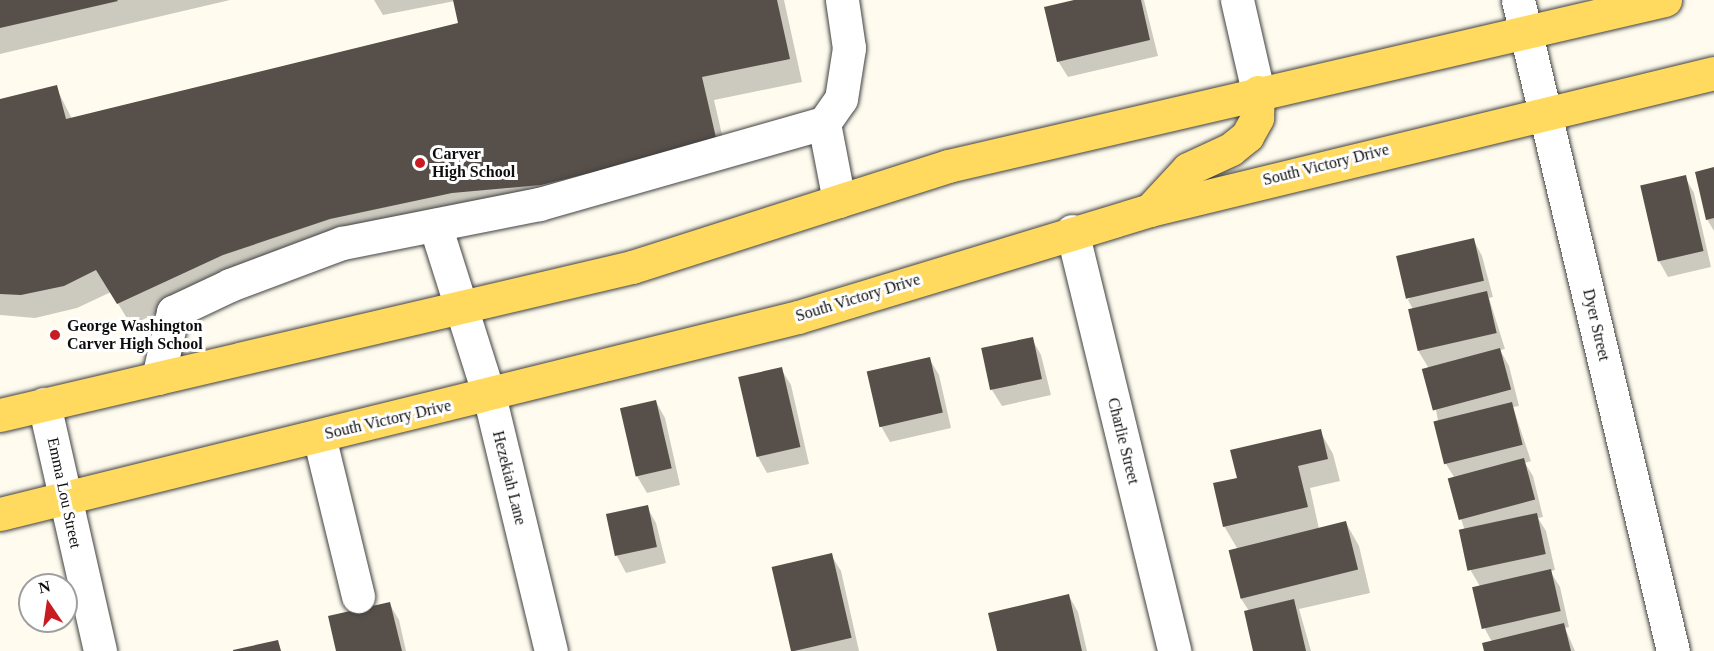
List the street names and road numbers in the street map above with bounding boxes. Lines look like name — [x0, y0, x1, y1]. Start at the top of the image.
street label: South Victory Drive — [1261, 140, 1391, 190]
street label: South Victory Drive — [793, 270, 923, 326]
street label: Dyer Street — [1578, 287, 1614, 363]
street label: South Victory Drive — [323, 396, 453, 444]
street label: Charlie Street — [1103, 396, 1143, 486]
street label: Hezekiah Lane — [488, 429, 530, 527]
street label: Emma Lou Street — [43, 436, 85, 550]

